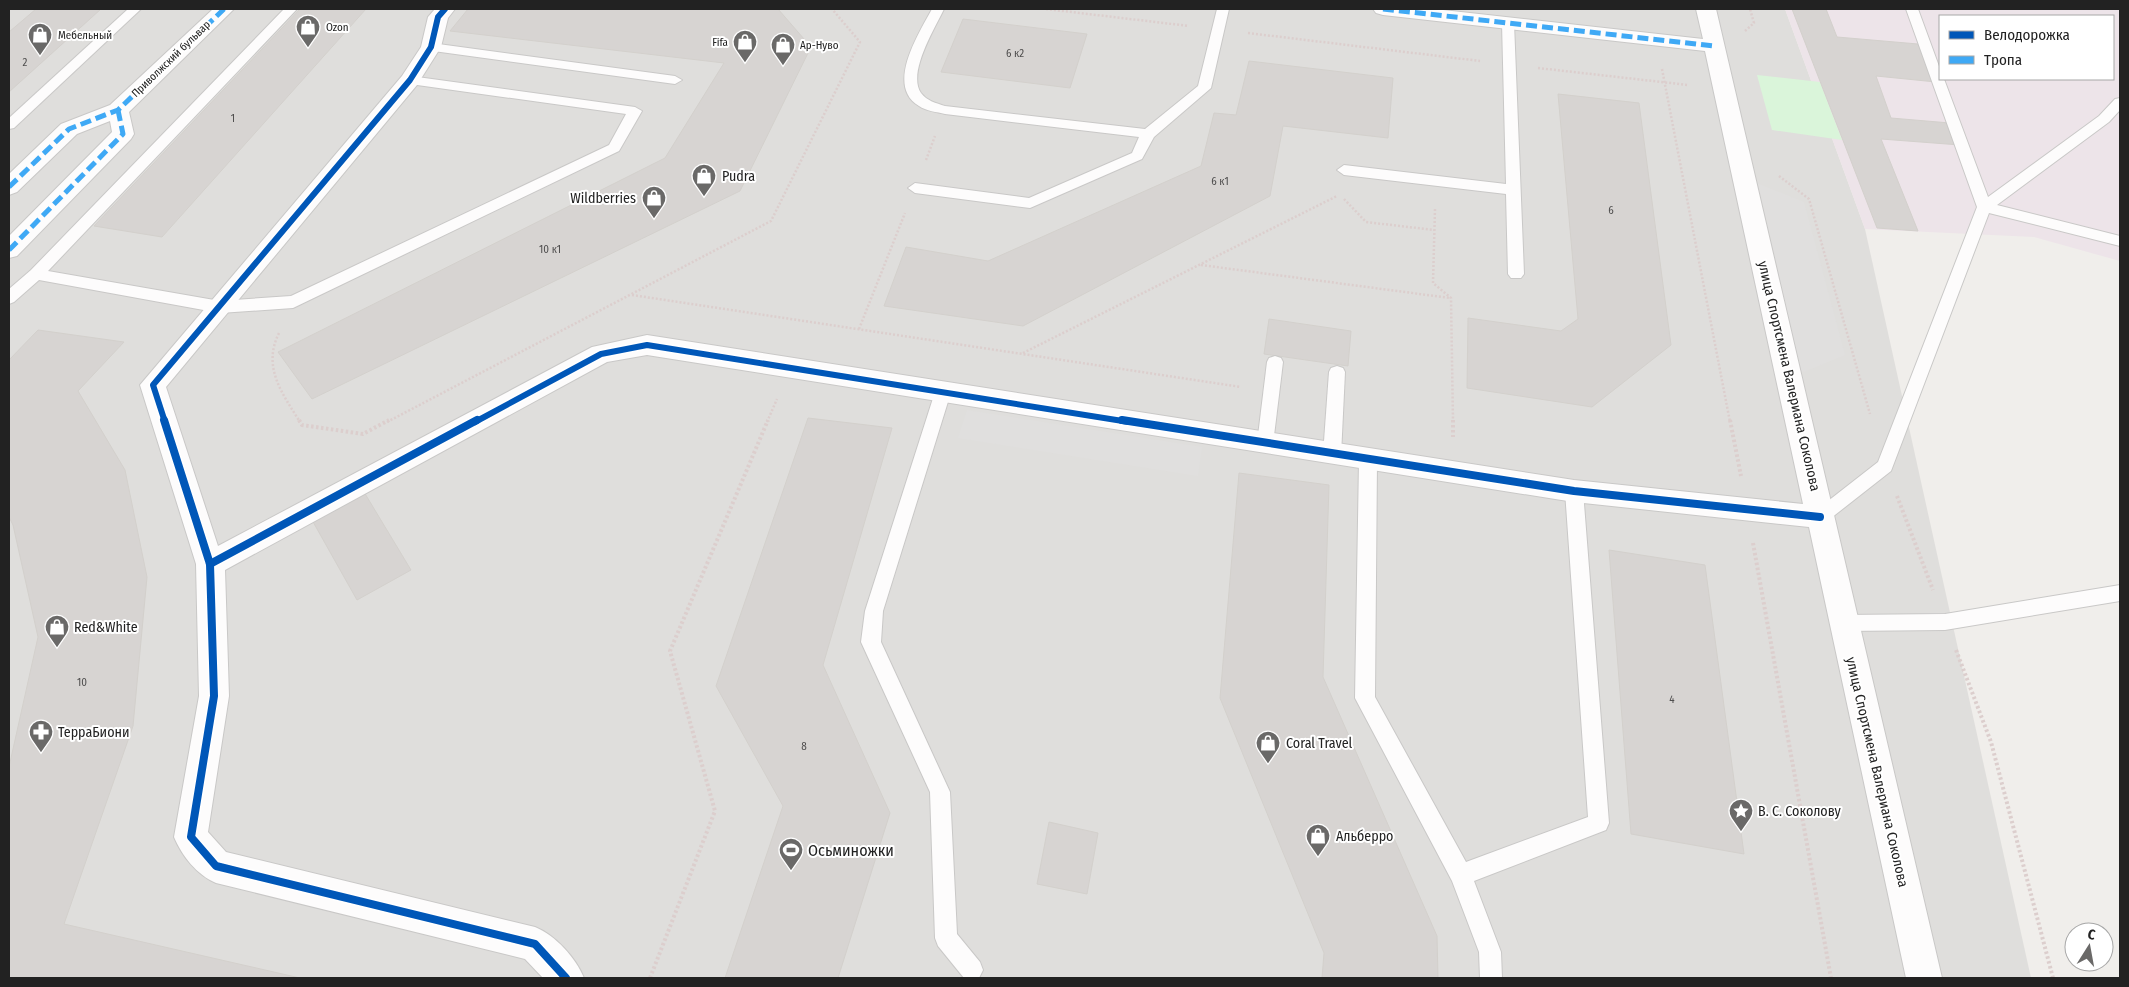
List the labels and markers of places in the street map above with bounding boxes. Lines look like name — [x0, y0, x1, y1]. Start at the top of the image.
shop icon: Ozon — [295, 14, 321, 48]
place label: Ozon — [326, 21, 349, 34]
shop icon: Мебельный — [27, 22, 53, 56]
place label: Мебельный — [58, 29, 112, 42]
shop icon: Fifa — [732, 29, 758, 63]
shop icon: Ар-Нуво — [770, 32, 796, 66]
place label: Fifa — [712, 36, 728, 49]
place label: Ар-Нуво — [800, 39, 839, 52]
shop icon: Pudra — [691, 163, 717, 197]
place label: Pudra — [722, 168, 755, 185]
shop icon: Wildberries — [641, 185, 667, 219]
place label: Wildberries — [570, 190, 636, 207]
shop icon: Red&White — [44, 614, 70, 648]
place label: Red&White — [74, 619, 138, 636]
pharmacy icon: ТерраБиони — [28, 719, 54, 753]
place label: ТерраБиони — [58, 724, 129, 741]
shop icon: Coral Travel — [1255, 730, 1281, 764]
place label: Coral Travel — [1286, 735, 1353, 752]
place icon: В. С. Соколову — [1728, 798, 1754, 832]
place label: В. С. Соколову — [1758, 803, 1842, 820]
shop icon: Альберро — [1305, 823, 1331, 857]
place label: Альберро — [1336, 828, 1393, 845]
sports icon: Осьминожки — [778, 837, 804, 871]
place label: Осьминожки — [808, 841, 894, 860]

